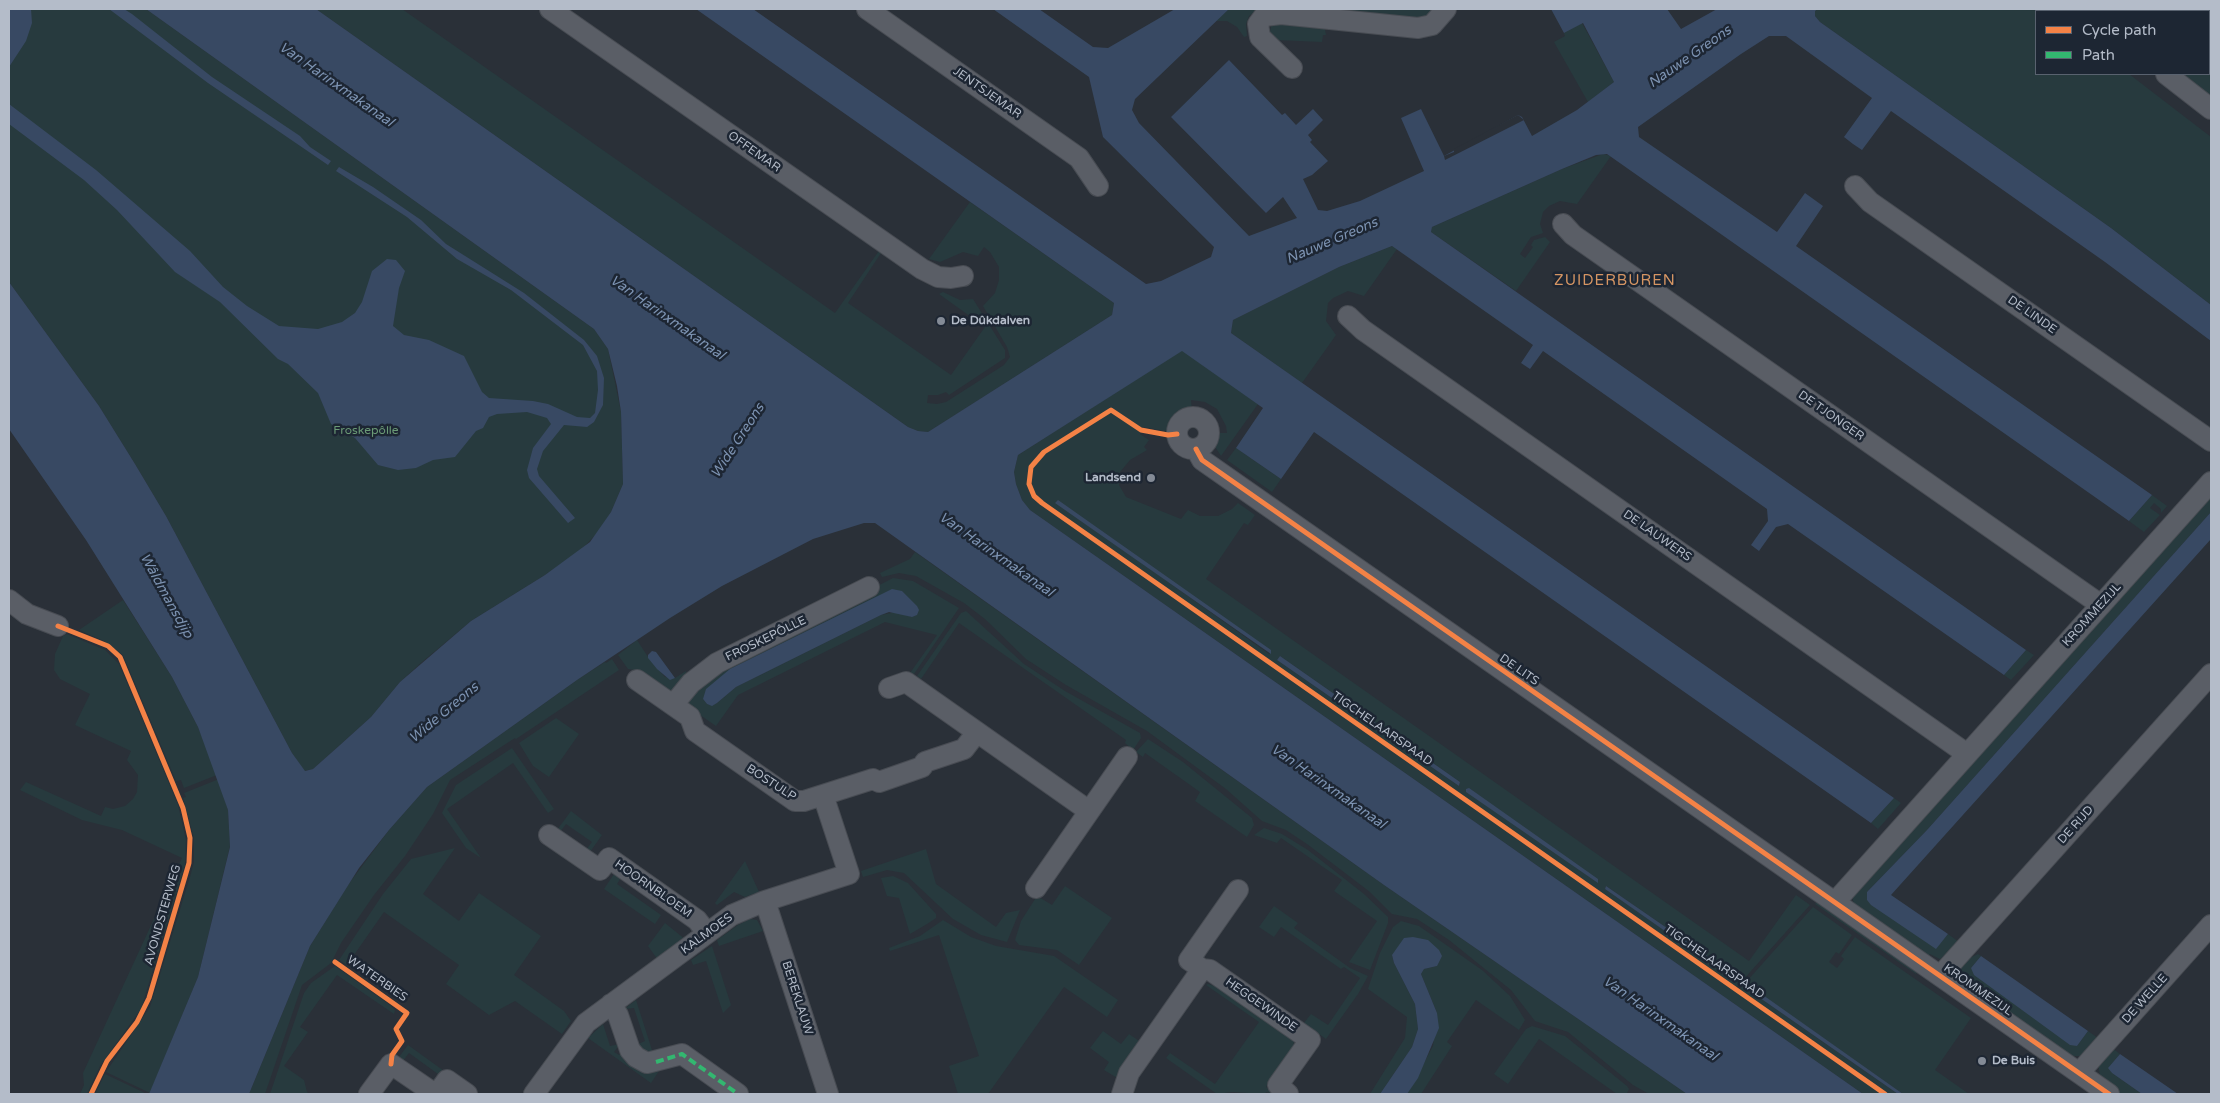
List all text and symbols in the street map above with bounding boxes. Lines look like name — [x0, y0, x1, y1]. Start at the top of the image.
legend — [2035, 10, 2210, 75]
text: Cycle path — [2082, 21, 2156, 39]
water label: Nauwe Greons — [1645, 22, 1735, 92]
water label: Van Harinxmakanaal — [275, 39, 397, 131]
text: Path — [2082, 46, 2115, 64]
street label: JENTSJEMAR — [950, 64, 1024, 122]
street label: OFFEMAR — [725, 129, 783, 175]
water label: Nauwe Greons — [1284, 214, 1380, 268]
water label: Van Harinxmakanaal — [606, 272, 728, 364]
district label: ZUIDERBUREN — [1553, 272, 1677, 290]
street label: DE LINDE — [2005, 293, 2059, 337]
place label: De Dûkdalven — [951, 314, 1030, 328]
marker: De Dûkdalven — [935, 315, 947, 327]
street label: DE TJONGER — [1795, 388, 1867, 444]
water label: Wide Greons — [708, 401, 768, 481]
park label: Froskepôlle — [333, 424, 399, 438]
place label: Landsend — [1085, 471, 1141, 485]
marker: Landsend — [1145, 472, 1157, 484]
street label: DE LAUWERS — [1620, 507, 1694, 565]
water label: Van Harinxmakanaal — [935, 509, 1057, 601]
water label: Wâldmansdjip — [136, 551, 196, 641]
street label: KROMMEZIJL — [2060, 580, 2124, 650]
street label: FROSKEPÔLLE — [723, 613, 809, 665]
street label: DE LITS — [1497, 651, 1541, 689]
water label: Wide Greons — [406, 679, 482, 747]
street label: TIGCHELAARSPAAD — [1329, 689, 1435, 769]
water label: Van Harinxmakanaal — [1267, 741, 1389, 833]
street label: BOSTULP — [743, 762, 799, 804]
street label: DE RIJD — [2055, 803, 2097, 847]
street label: HOORNBLOEM — [612, 857, 694, 921]
street label: AVONDSTERWEG — [142, 863, 184, 967]
street label: KALMOES — [678, 911, 736, 957]
street label: TIGCHELAARSPAAD — [1661, 922, 1767, 1002]
street label: WATERBIES — [344, 953, 410, 1005]
street label: BEREKLAUW — [778, 959, 816, 1037]
street label: KROMMEZIJL — [1941, 961, 2015, 1019]
street label: DE WELLE — [2119, 971, 2171, 1027]
water label: Van Harinxmakanaal — [1599, 973, 1721, 1065]
street label: HEGGEWINDE — [1222, 975, 1300, 1035]
place label: De Buis — [1992, 1054, 2035, 1068]
marker: De Buis — [1976, 1055, 1988, 1067]

